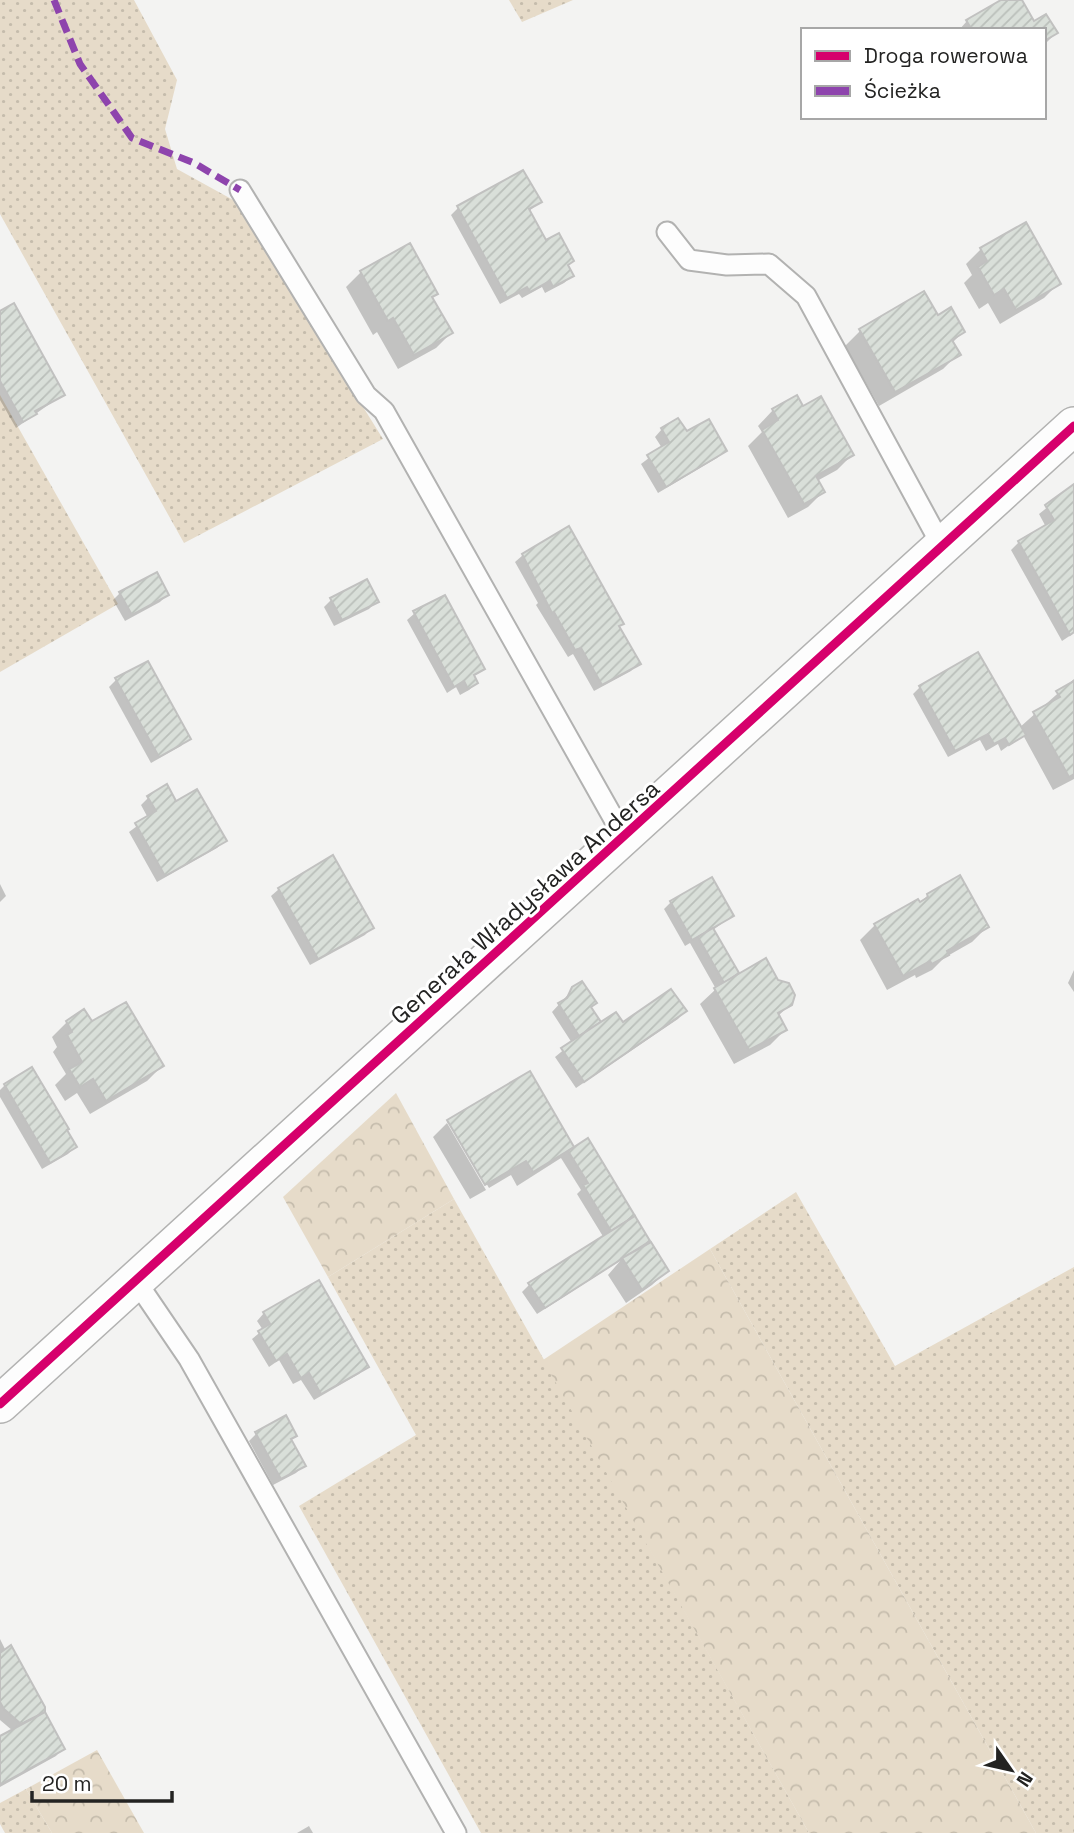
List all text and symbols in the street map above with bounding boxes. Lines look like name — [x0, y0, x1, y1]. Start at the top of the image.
legend — [801, 28, 1046, 119]
text: Droga rowerowa — [864, 42, 1028, 69]
text: Ścieżka — [864, 77, 941, 104]
street label: Generała Władysława Andersa — [384, 773, 666, 1031]
north arrow — [976, 1735, 1046, 1805]
scale bar — [32, 1759, 172, 1803]
text: N — [1011, 1767, 1039, 1791]
text: 20 m — [42, 1770, 92, 1797]

